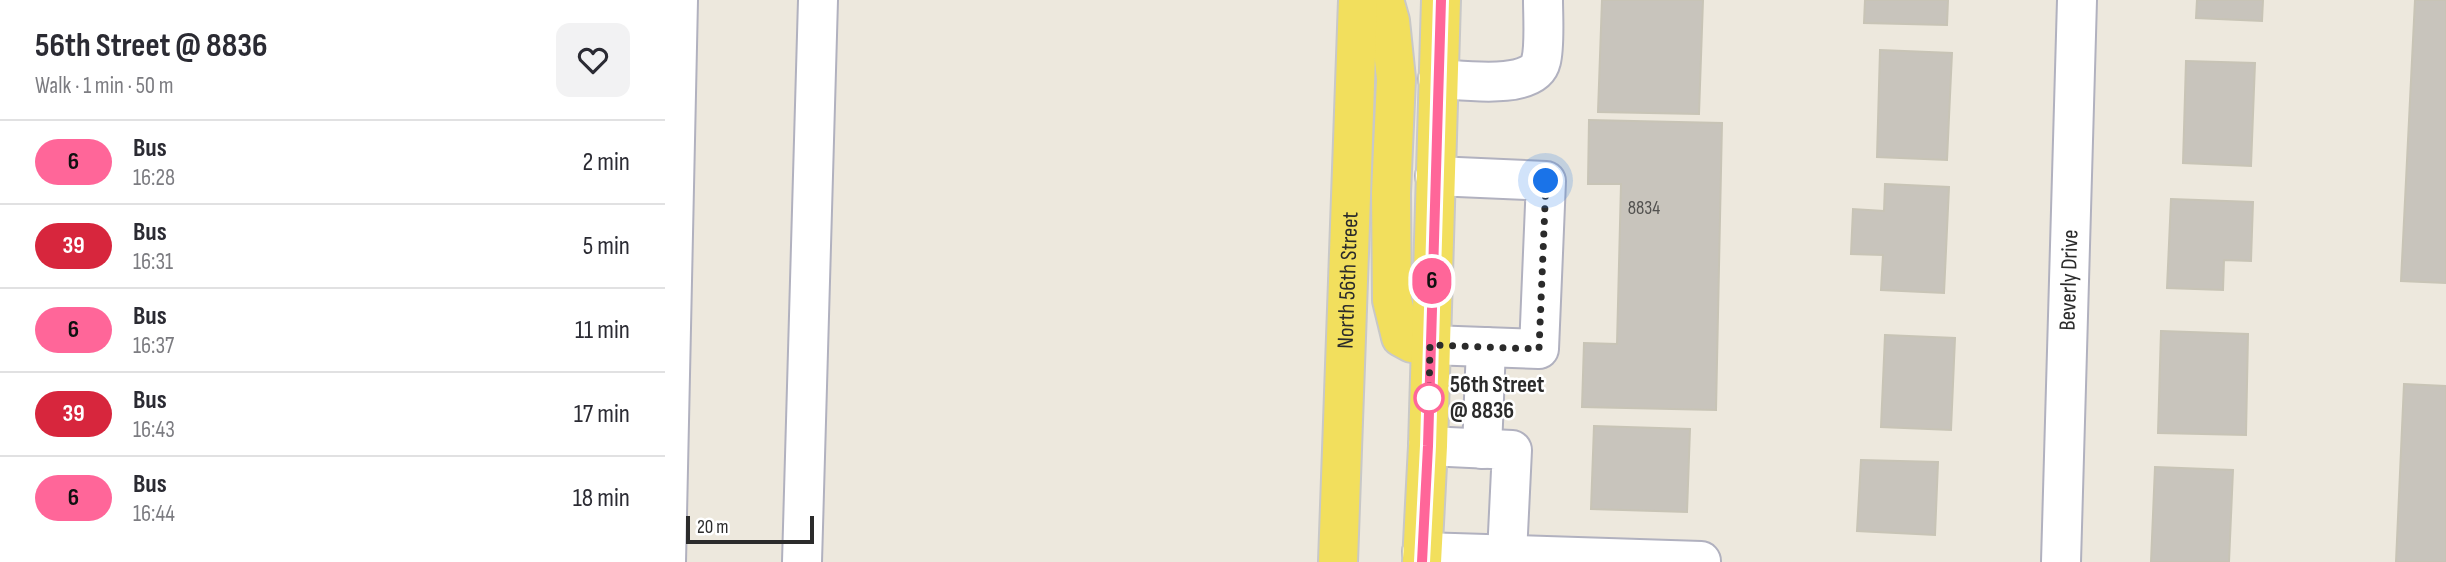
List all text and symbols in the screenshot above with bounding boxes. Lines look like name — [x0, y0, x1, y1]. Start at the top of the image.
button: heart — [556, 23, 630, 97]
text: 56th Street @ 8836 — [35, 26, 268, 66]
text: Walk · 1 min · 50 m — [35, 72, 174, 100]
text: Bus — [133, 133, 167, 164]
text: 6 — [68, 147, 79, 176]
text: 2 min — [582, 147, 630, 178]
your location — [1528, 163, 1563, 198]
text: 16:28 — [133, 164, 175, 192]
house number: 8834 — [1628, 197, 1660, 220]
street label: North 56th Street — [1332, 211, 1364, 349]
text: Bus — [133, 217, 167, 248]
street label: Beverly Drive — [2054, 229, 2084, 331]
text: 39 — [62, 231, 85, 260]
text: 5 min — [583, 231, 630, 262]
text: 16:31 — [133, 248, 173, 276]
line badge: 6 — [1409, 258, 1455, 304]
text: 6 — [1426, 266, 1438, 295]
text: Bus — [133, 301, 167, 332]
text: 6 — [68, 315, 79, 344]
text: 11 min — [575, 315, 630, 346]
text: 16:37 — [133, 332, 174, 360]
place label: 56th Street @ 8836 — [1450, 371, 1545, 425]
marker: 56th Street @ 8836 — [1414, 383, 1444, 413]
text: Bus — [133, 385, 167, 416]
text: 39 — [62, 399, 85, 428]
text: 17 min — [574, 399, 630, 430]
text: 16:43 — [133, 416, 175, 444]
text: Bus — [133, 469, 167, 500]
text: 6 — [68, 483, 79, 512]
text: 18 min — [573, 483, 630, 514]
text: 16:44 — [133, 500, 175, 528]
scale bar — [686, 513, 814, 545]
text: 20 m — [697, 516, 729, 539]

